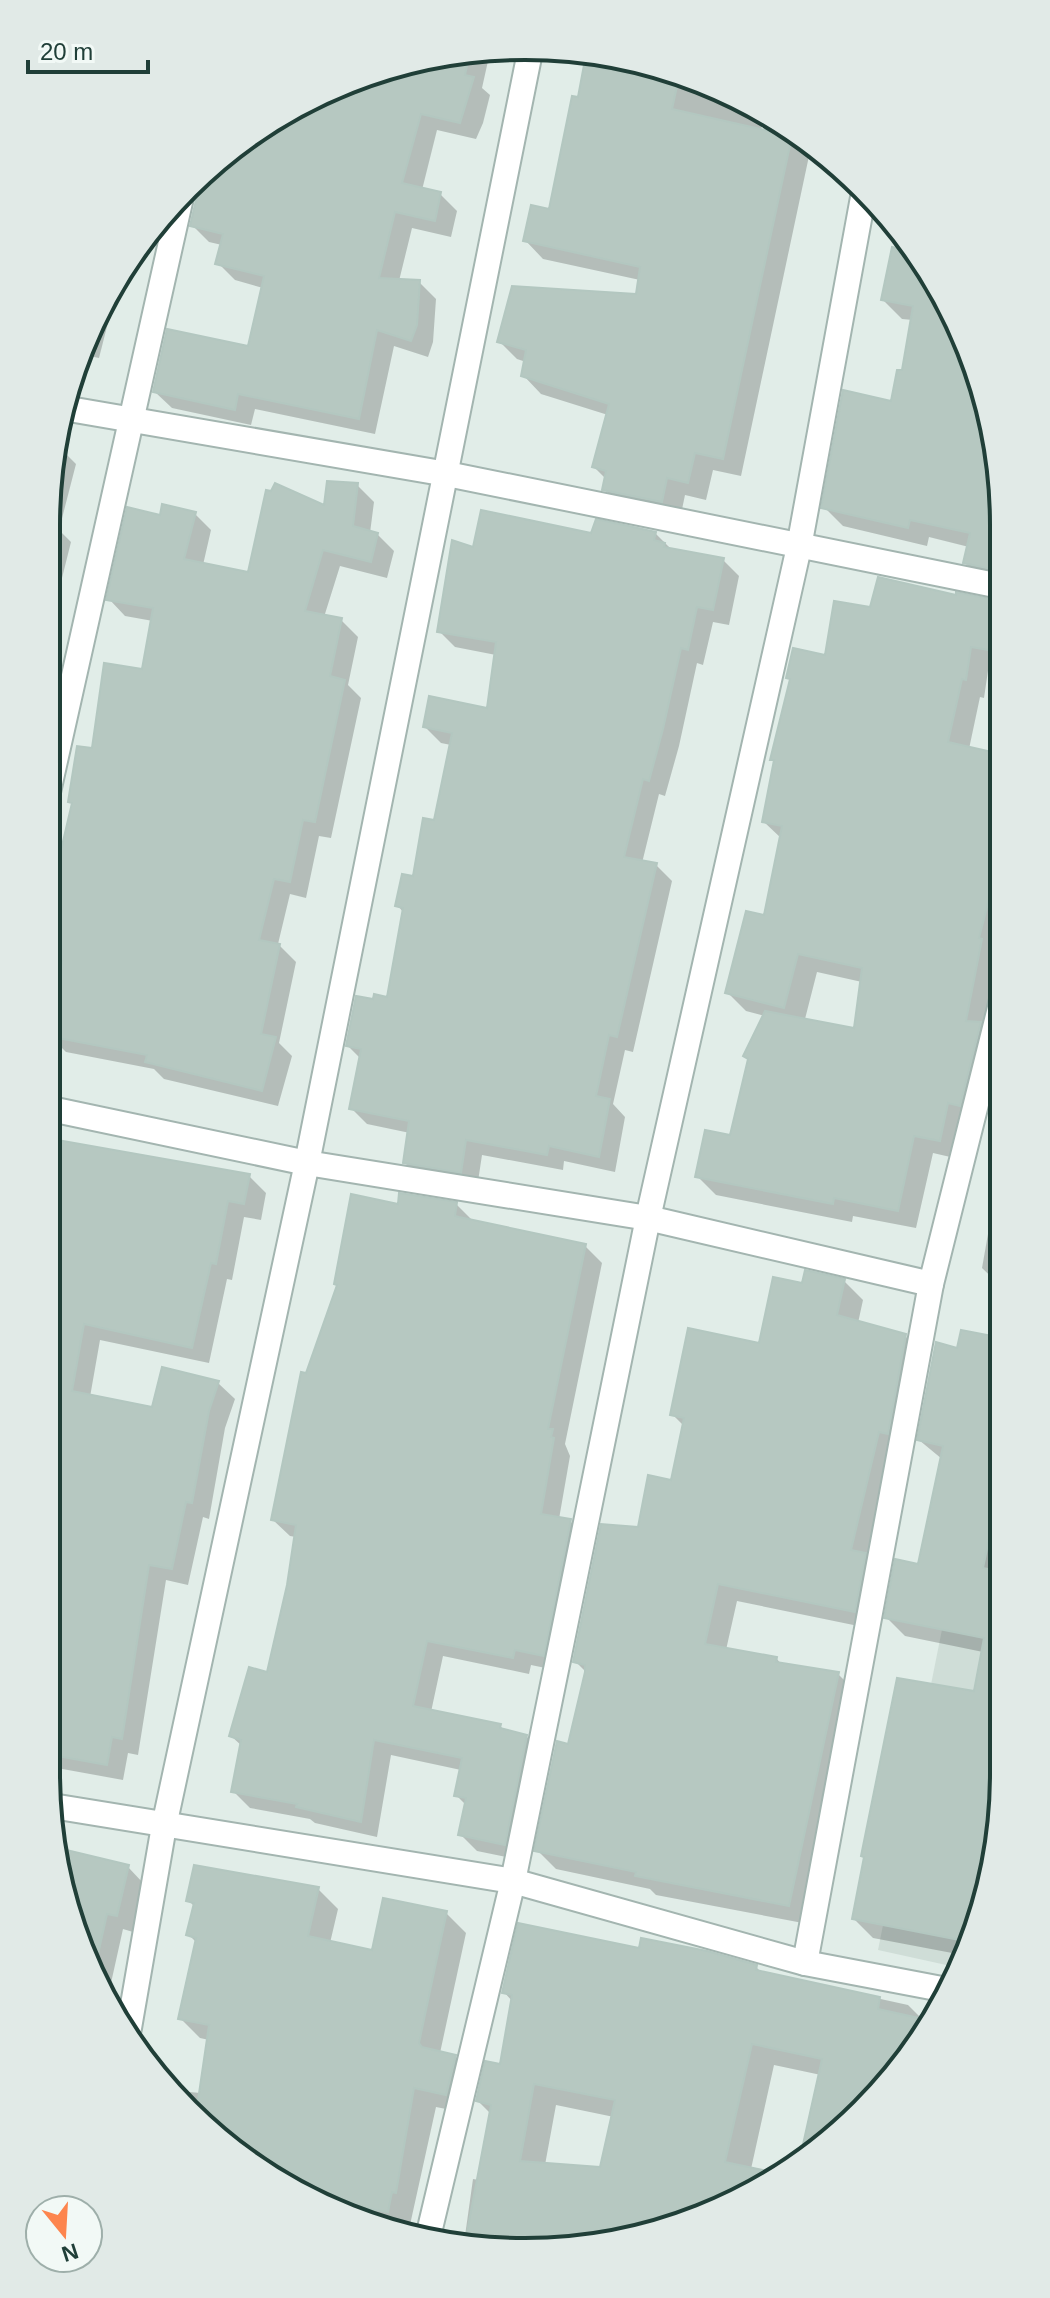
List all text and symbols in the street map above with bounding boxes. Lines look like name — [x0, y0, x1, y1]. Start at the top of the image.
scale bar — [28, 24, 148, 74]
text: 20 m — [40, 38, 93, 65]
north arrow — [24, 2194, 104, 2274]
text: N — [59, 2238, 81, 2267]

